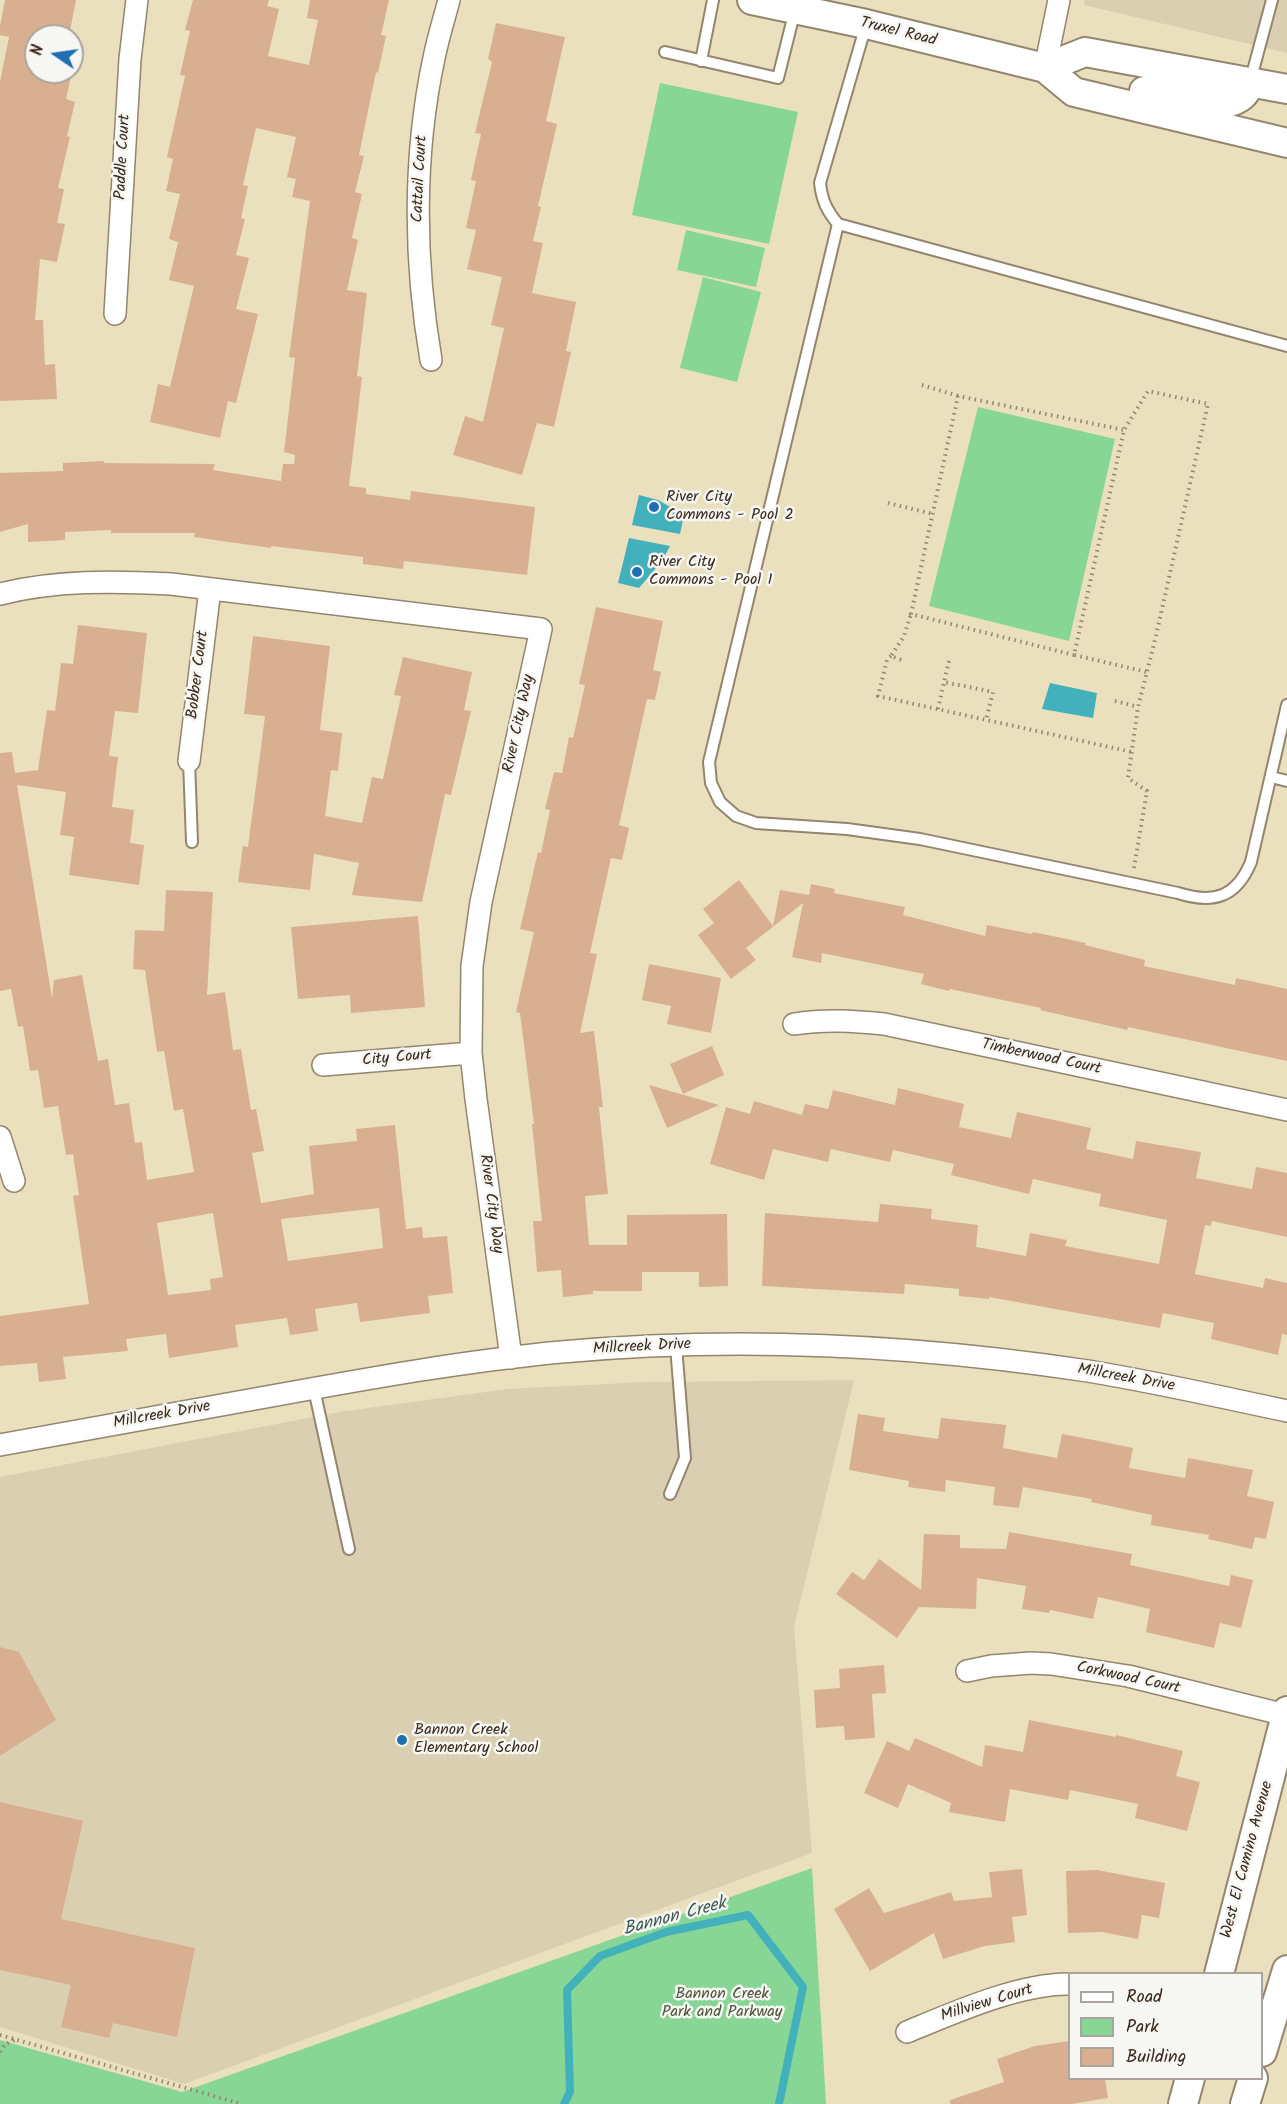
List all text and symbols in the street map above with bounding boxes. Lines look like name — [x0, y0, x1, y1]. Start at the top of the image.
street label: Truxel Road — [858, 14, 938, 52]
north arrow — [24, 24, 84, 84]
text: N — [25, 43, 51, 58]
street label: Paddle Court — [112, 114, 136, 200]
street label: Cattail Court — [409, 135, 433, 223]
place label: River City Commons - Pool 2 — [666, 488, 794, 526]
marker: River City Commons - Pool 2 — [647, 500, 661, 514]
place label: River City Commons - Pool 1 — [649, 553, 773, 591]
marker: River City Commons - Pool 1 — [630, 565, 644, 579]
street label: Bobber Court — [184, 630, 214, 720]
street label: River City Way — [500, 673, 540, 775]
street label: Timberwood Court — [979, 1036, 1103, 1080]
street label: City Court — [362, 1046, 432, 1072]
street label: River City Way — [474, 1153, 506, 1255]
street label: Millcreek Drive — [592, 1336, 692, 1360]
street label: Millcreek Drive — [1076, 1361, 1176, 1397]
street label: Millcreek Drive — [112, 1398, 212, 1434]
street label: Corkwood Court — [1074, 1659, 1182, 1699]
place label: Bannon Creek Elementary School — [414, 1721, 538, 1759]
marker: Bannon Creek Elementary School — [395, 1733, 409, 1747]
street label: West El Camino Avenue — [1218, 1779, 1278, 1941]
water label: Bannon Creek — [621, 1894, 729, 1942]
legend — [1068, 1972, 1263, 2080]
street label: Millview Court — [939, 1981, 1035, 2027]
text: Road — [1126, 1983, 1162, 2012]
park label: Bannon Creek Park and Parkway — [662, 1985, 782, 2023]
text: Park — [1126, 2013, 1159, 2042]
text: Building — [1126, 2043, 1186, 2072]

